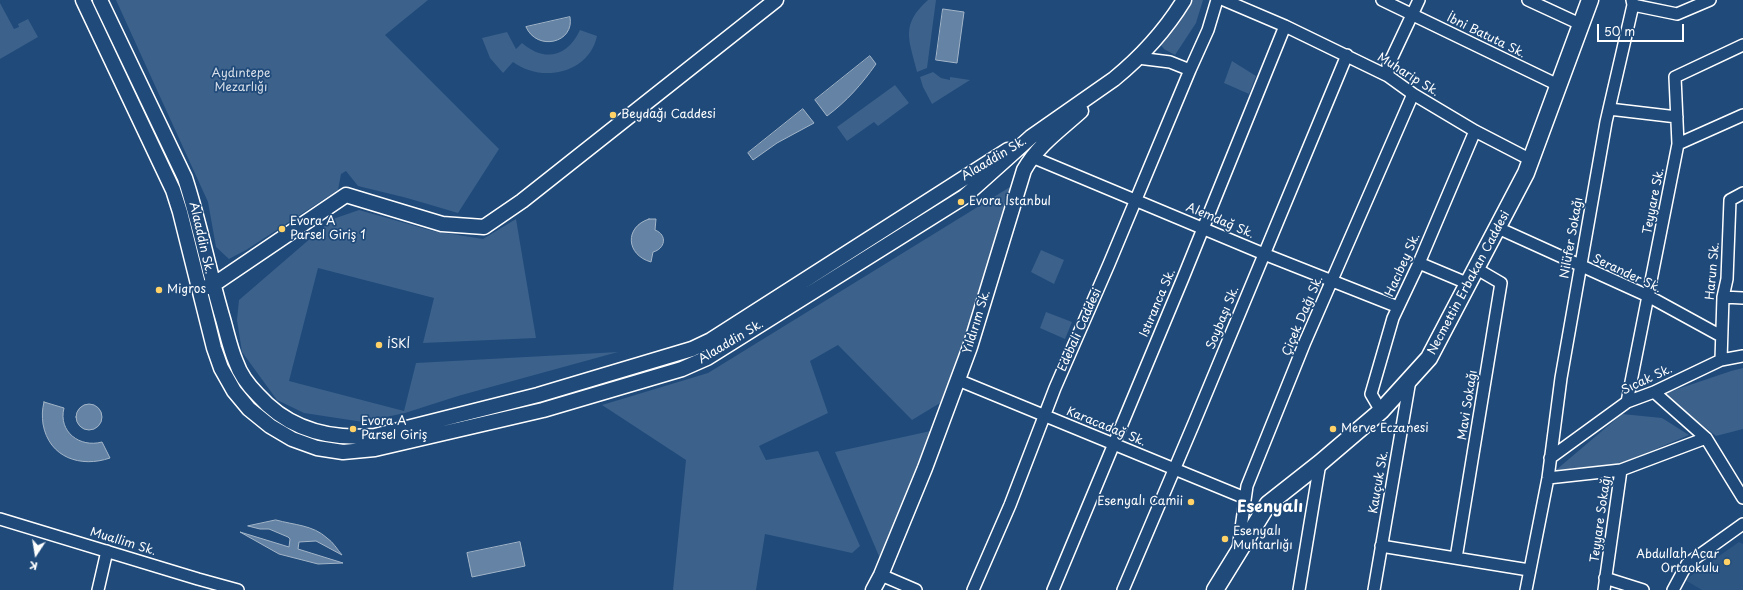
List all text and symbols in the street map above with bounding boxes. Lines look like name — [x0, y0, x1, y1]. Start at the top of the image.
street label: İbni Batuta Sk. — [1444, 11, 1528, 61]
scale bar — [1599, 16, 1686, 42]
text: 50 m — [1604, 22, 1635, 40]
street label: Muharip Sk. — [1374, 50, 1442, 100]
park label: Aydıntepe Mezarlığı — [211, 67, 271, 95]
place label: Beydağı Caddesi — [621, 108, 716, 122]
marker: Beydağı Caddesi — [608, 110, 618, 120]
street label: Alaaddin Sk. — [959, 134, 1029, 184]
street label: Teyyare Sk. — [1641, 167, 1667, 235]
place label: Evora İstanbul — [969, 195, 1051, 209]
street label: Nilüfer Sokağı — [1558, 196, 1586, 280]
marker: Evora İstanbul — [956, 197, 966, 207]
street label: Alemdağ Sk. — [1184, 200, 1256, 242]
street label: Alaaddin Sk. — [186, 201, 216, 275]
street label: Necmettin Erbakan Caddesi — [1425, 209, 1513, 357]
place label: Evora A Parsel Giriş 1 — [290, 215, 366, 243]
marker: Evora A Parsel Giriş 1 — [277, 224, 287, 234]
street label: Hacıbey Sk. — [1383, 231, 1423, 299]
street label: Harun Sk. — [1703, 241, 1723, 301]
street label: Serander Sk. — [1590, 252, 1664, 296]
street label: Istıranca Sk. — [1137, 267, 1179, 339]
street label: Çiçek Dağı Sk. — [1280, 274, 1326, 358]
place label: Migros — [167, 283, 206, 297]
street label: Soybaşı Sk. — [1204, 284, 1242, 352]
marker: Migros — [154, 285, 164, 295]
street label: Edebali Caddesi — [1055, 286, 1105, 374]
street label: Yıldırım Sk. — [960, 288, 994, 356]
street label: Alaaddin Sk. — [696, 317, 766, 367]
place label: İSKİ — [387, 338, 410, 352]
marker: İSKİ — [374, 340, 384, 350]
street label: Sıcak Sk. — [1619, 362, 1675, 398]
street label: Mavi Sokağı — [1455, 369, 1481, 441]
street label: Karacadağ Sk. — [1064, 404, 1148, 450]
place label: Evora A Parsel Giriş — [361, 415, 427, 443]
place label: Merve Eczanesi — [1341, 422, 1429, 436]
marker: Evora A Parsel Giriş — [348, 424, 358, 434]
marker: Merve Eczanesi — [1328, 424, 1338, 434]
street label: Kauçuk Sk. — [1366, 449, 1392, 515]
street label: Teyyare Sokağı — [1588, 474, 1614, 564]
place label: Esenyalı Camii — [1097, 495, 1183, 509]
marker: Esenyalı Camii — [1186, 497, 1196, 507]
district label: Esenyalı — [1237, 498, 1303, 518]
street label: Muallim Sk. — [88, 525, 158, 559]
place label: Esenyalı Muhtarlığı — [1233, 525, 1293, 553]
north arrow — [16, 534, 56, 574]
marker: Esenyalı Muhtarlığı — [1220, 534, 1230, 544]
place label: Abdullah Acar Ortaokulu — [1636, 548, 1719, 576]
text: K — [28, 557, 39, 575]
marker: Abdullah Acar Ortaokulu — [1722, 557, 1732, 567]

